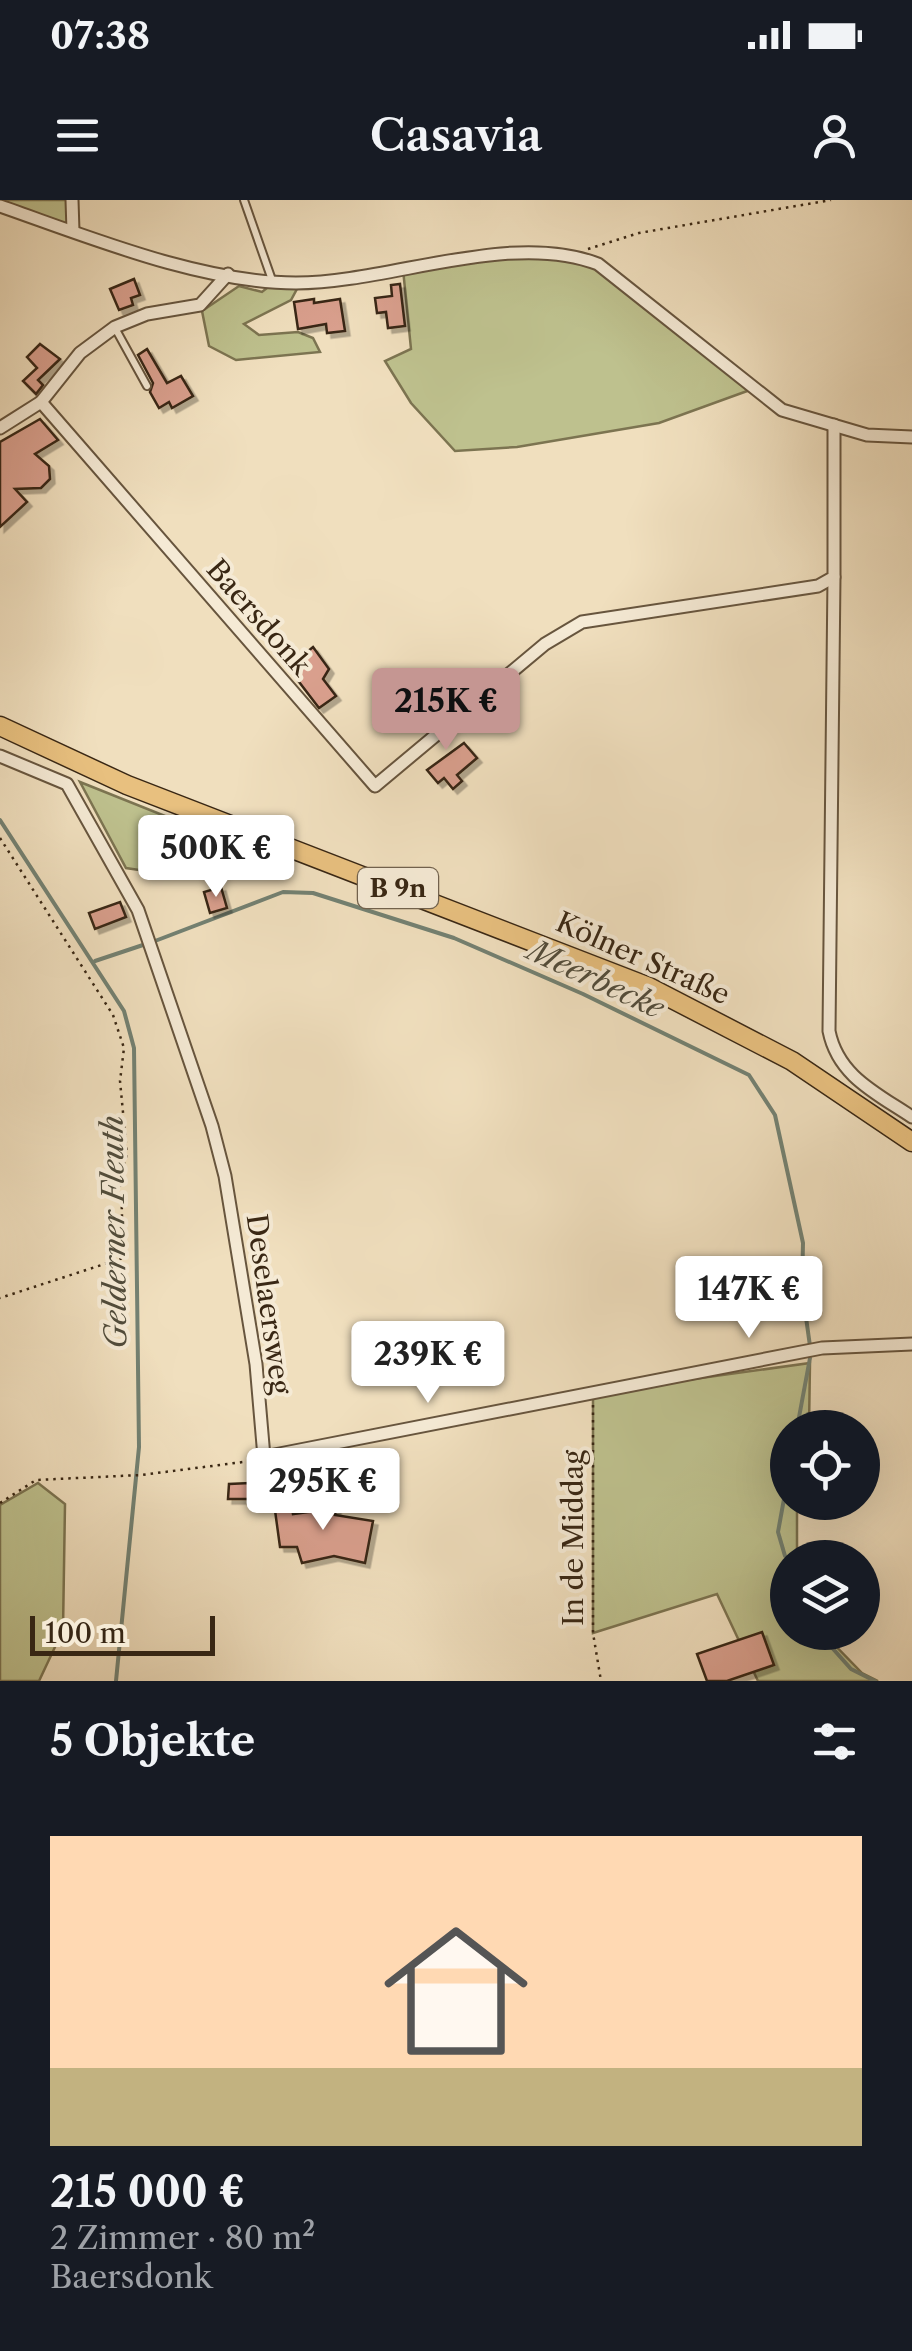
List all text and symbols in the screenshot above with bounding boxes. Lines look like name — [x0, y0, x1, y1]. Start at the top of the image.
text: 07:38 — [50, 12, 150, 59]
text: Casavia — [370, 107, 542, 163]
icon: menu — [50, 108, 105, 163]
icon: person — [807, 108, 862, 163]
street label: Baersdonk — [200, 552, 320, 683]
pin: 215K € — [365, 668, 527, 753]
text: 215K € — [394, 681, 498, 720]
pin: 500K € — [135, 815, 297, 900]
text: 500K € — [160, 828, 272, 867]
road number: B 9n — [358, 868, 438, 908]
street label: Kölner Straße — [551, 905, 735, 1011]
water label: Meerbecke — [519, 930, 671, 1027]
water label: Gelderner Fleuth — [93, 1115, 135, 1349]
street label: Deselaersweg — [240, 1212, 299, 1397]
pin: 147K € — [668, 1256, 830, 1341]
text: 147K € — [697, 1269, 801, 1308]
pin: 239K € — [347, 1321, 509, 1406]
text: 239K € — [373, 1334, 483, 1373]
map controls — [770, 1410, 880, 1650]
button: locate — [770, 1410, 880, 1520]
pin: 295K € — [242, 1448, 404, 1533]
street label: In de Middag — [556, 1450, 590, 1626]
text: 295K € — [269, 1461, 377, 1500]
button: layers — [770, 1540, 880, 1650]
scale bar — [30, 1611, 215, 1656]
text: 100 m — [45, 1616, 126, 1650]
icon: filters — [807, 1714, 862, 1769]
text: 5 Objekte — [50, 1715, 255, 1767]
icon: home — [366, 1901, 546, 2081]
text: 215 000 € — [50, 2166, 245, 2218]
text: 2 Zimmer · 80 m² — [50, 2218, 315, 2257]
text: Baersdonk — [50, 2257, 212, 2296]

